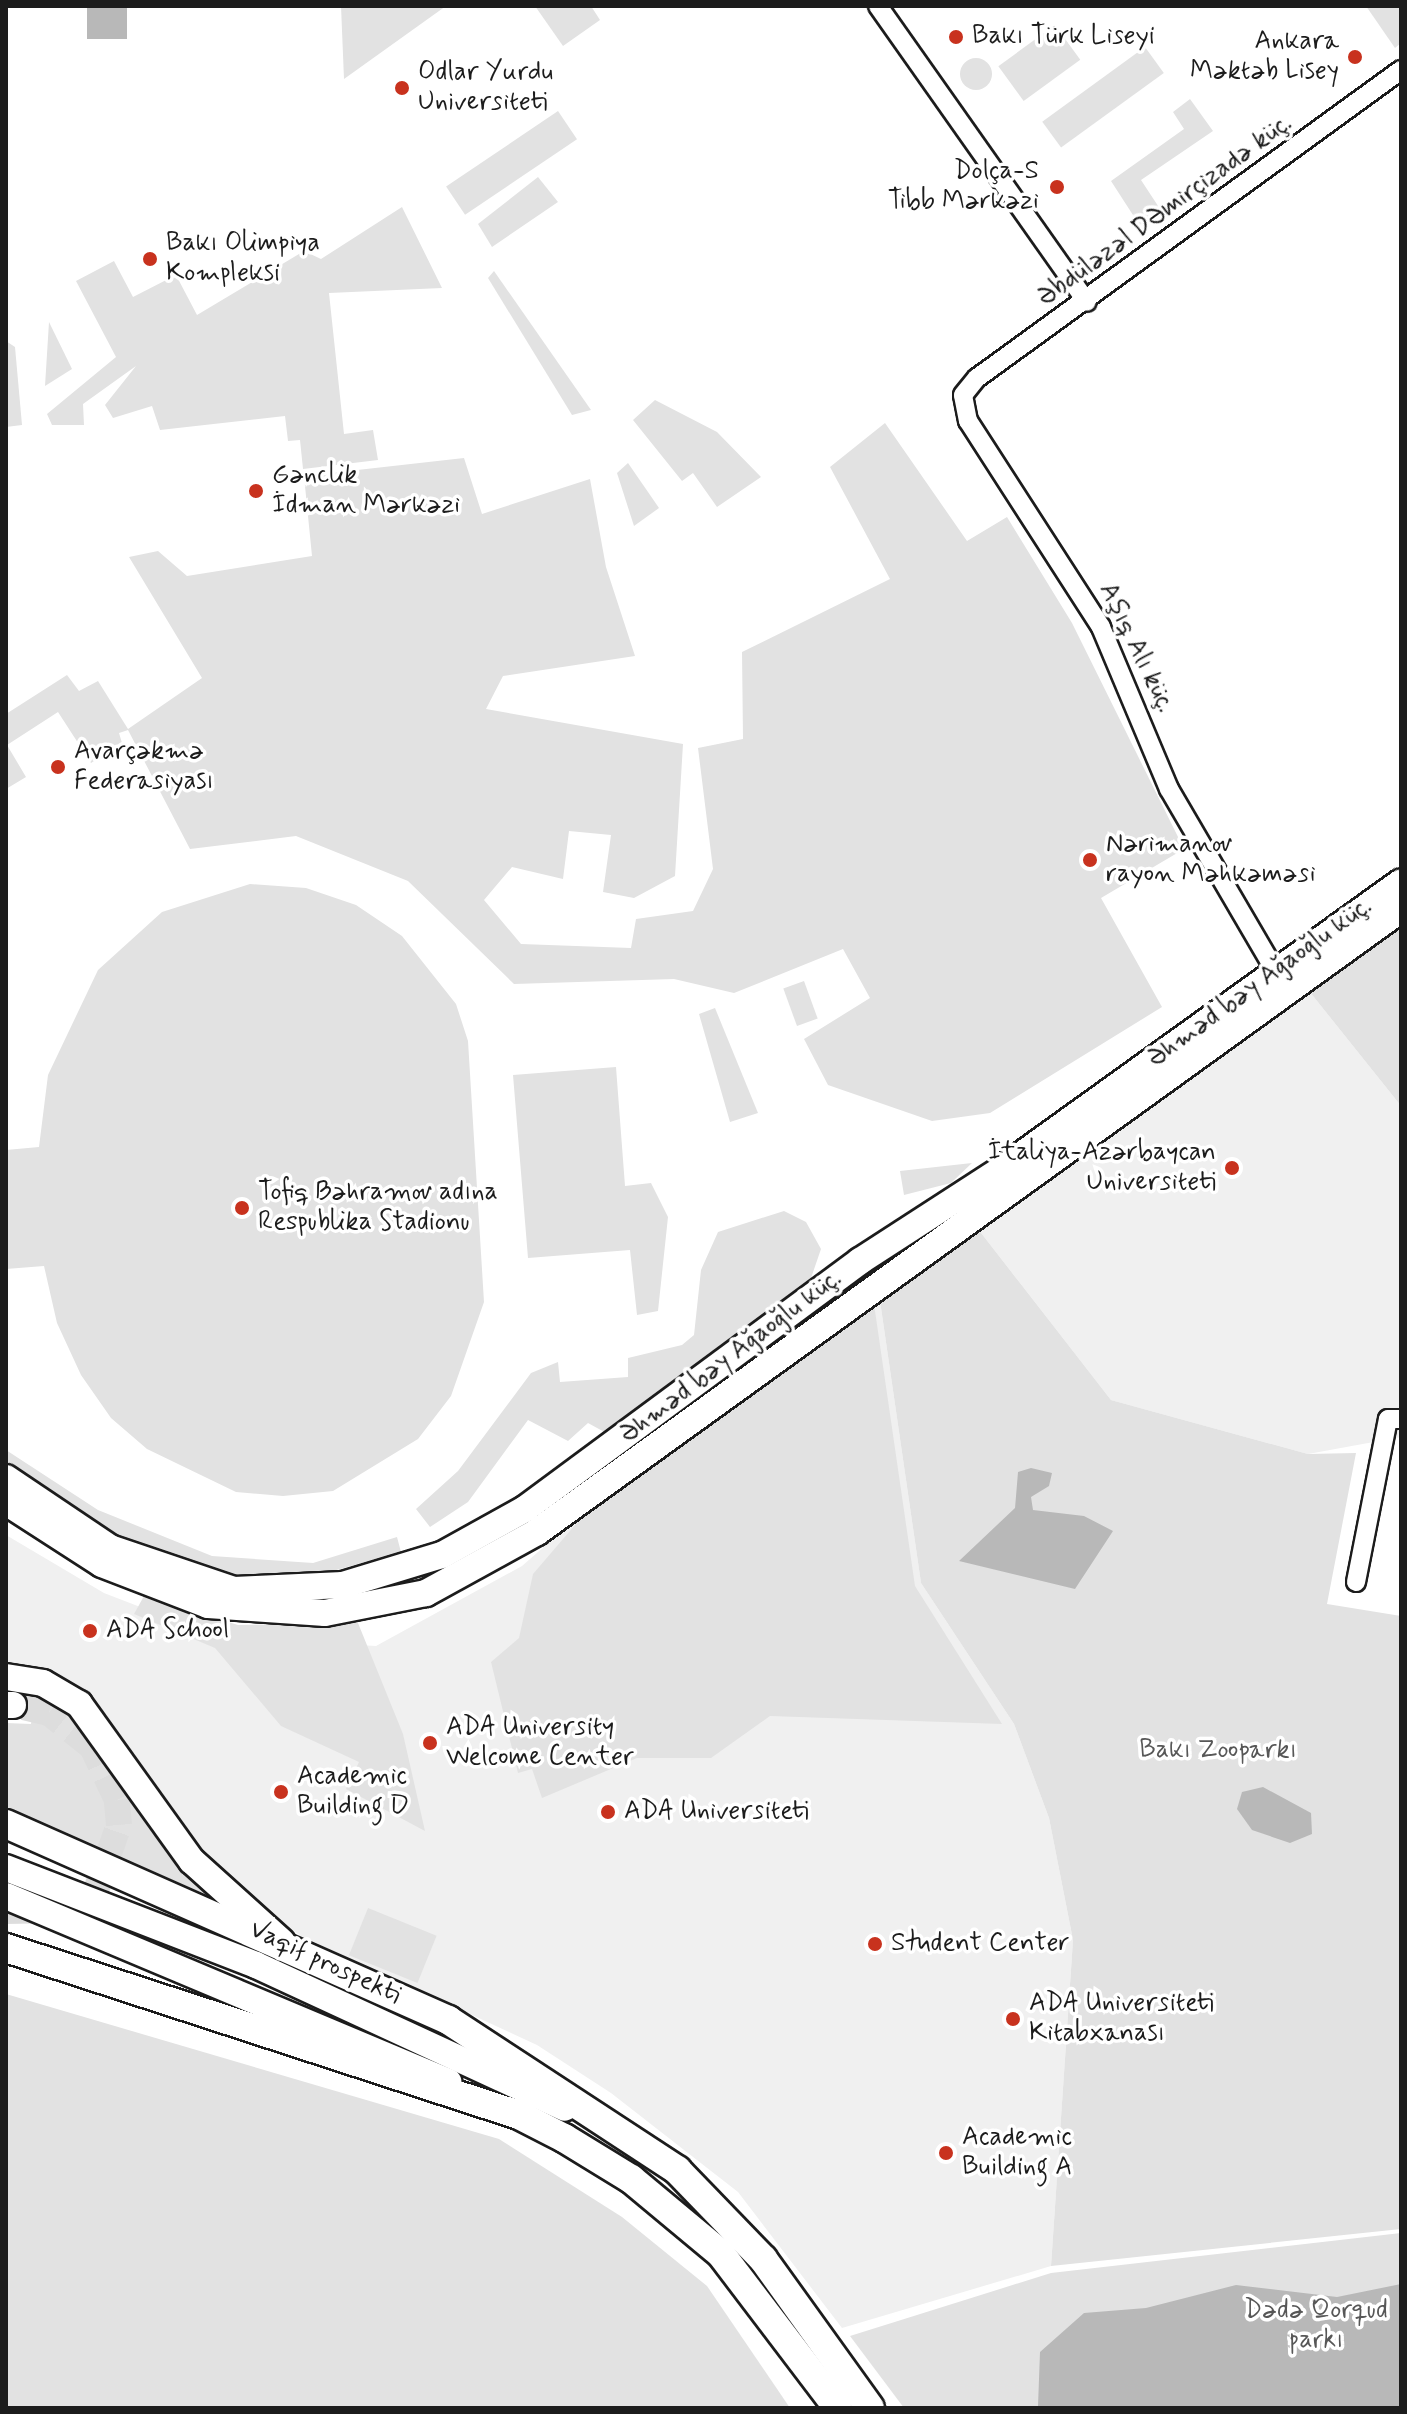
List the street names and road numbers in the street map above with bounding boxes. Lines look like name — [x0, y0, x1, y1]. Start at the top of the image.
street label: Əbdüləzəl DƏmirçizadə küç. — [1031, 108, 1299, 314]
street label: Aşıq Alı küç. — [1091, 578, 1181, 718]
street label: Əhməd bəy Ağaoğlu küç. — [1143, 892, 1377, 1074]
street label: Əhməd bəy Ağaoğlu küç. — [615, 1265, 847, 1449]
street label: Vaqif prospekti — [244, 1914, 406, 2012]

